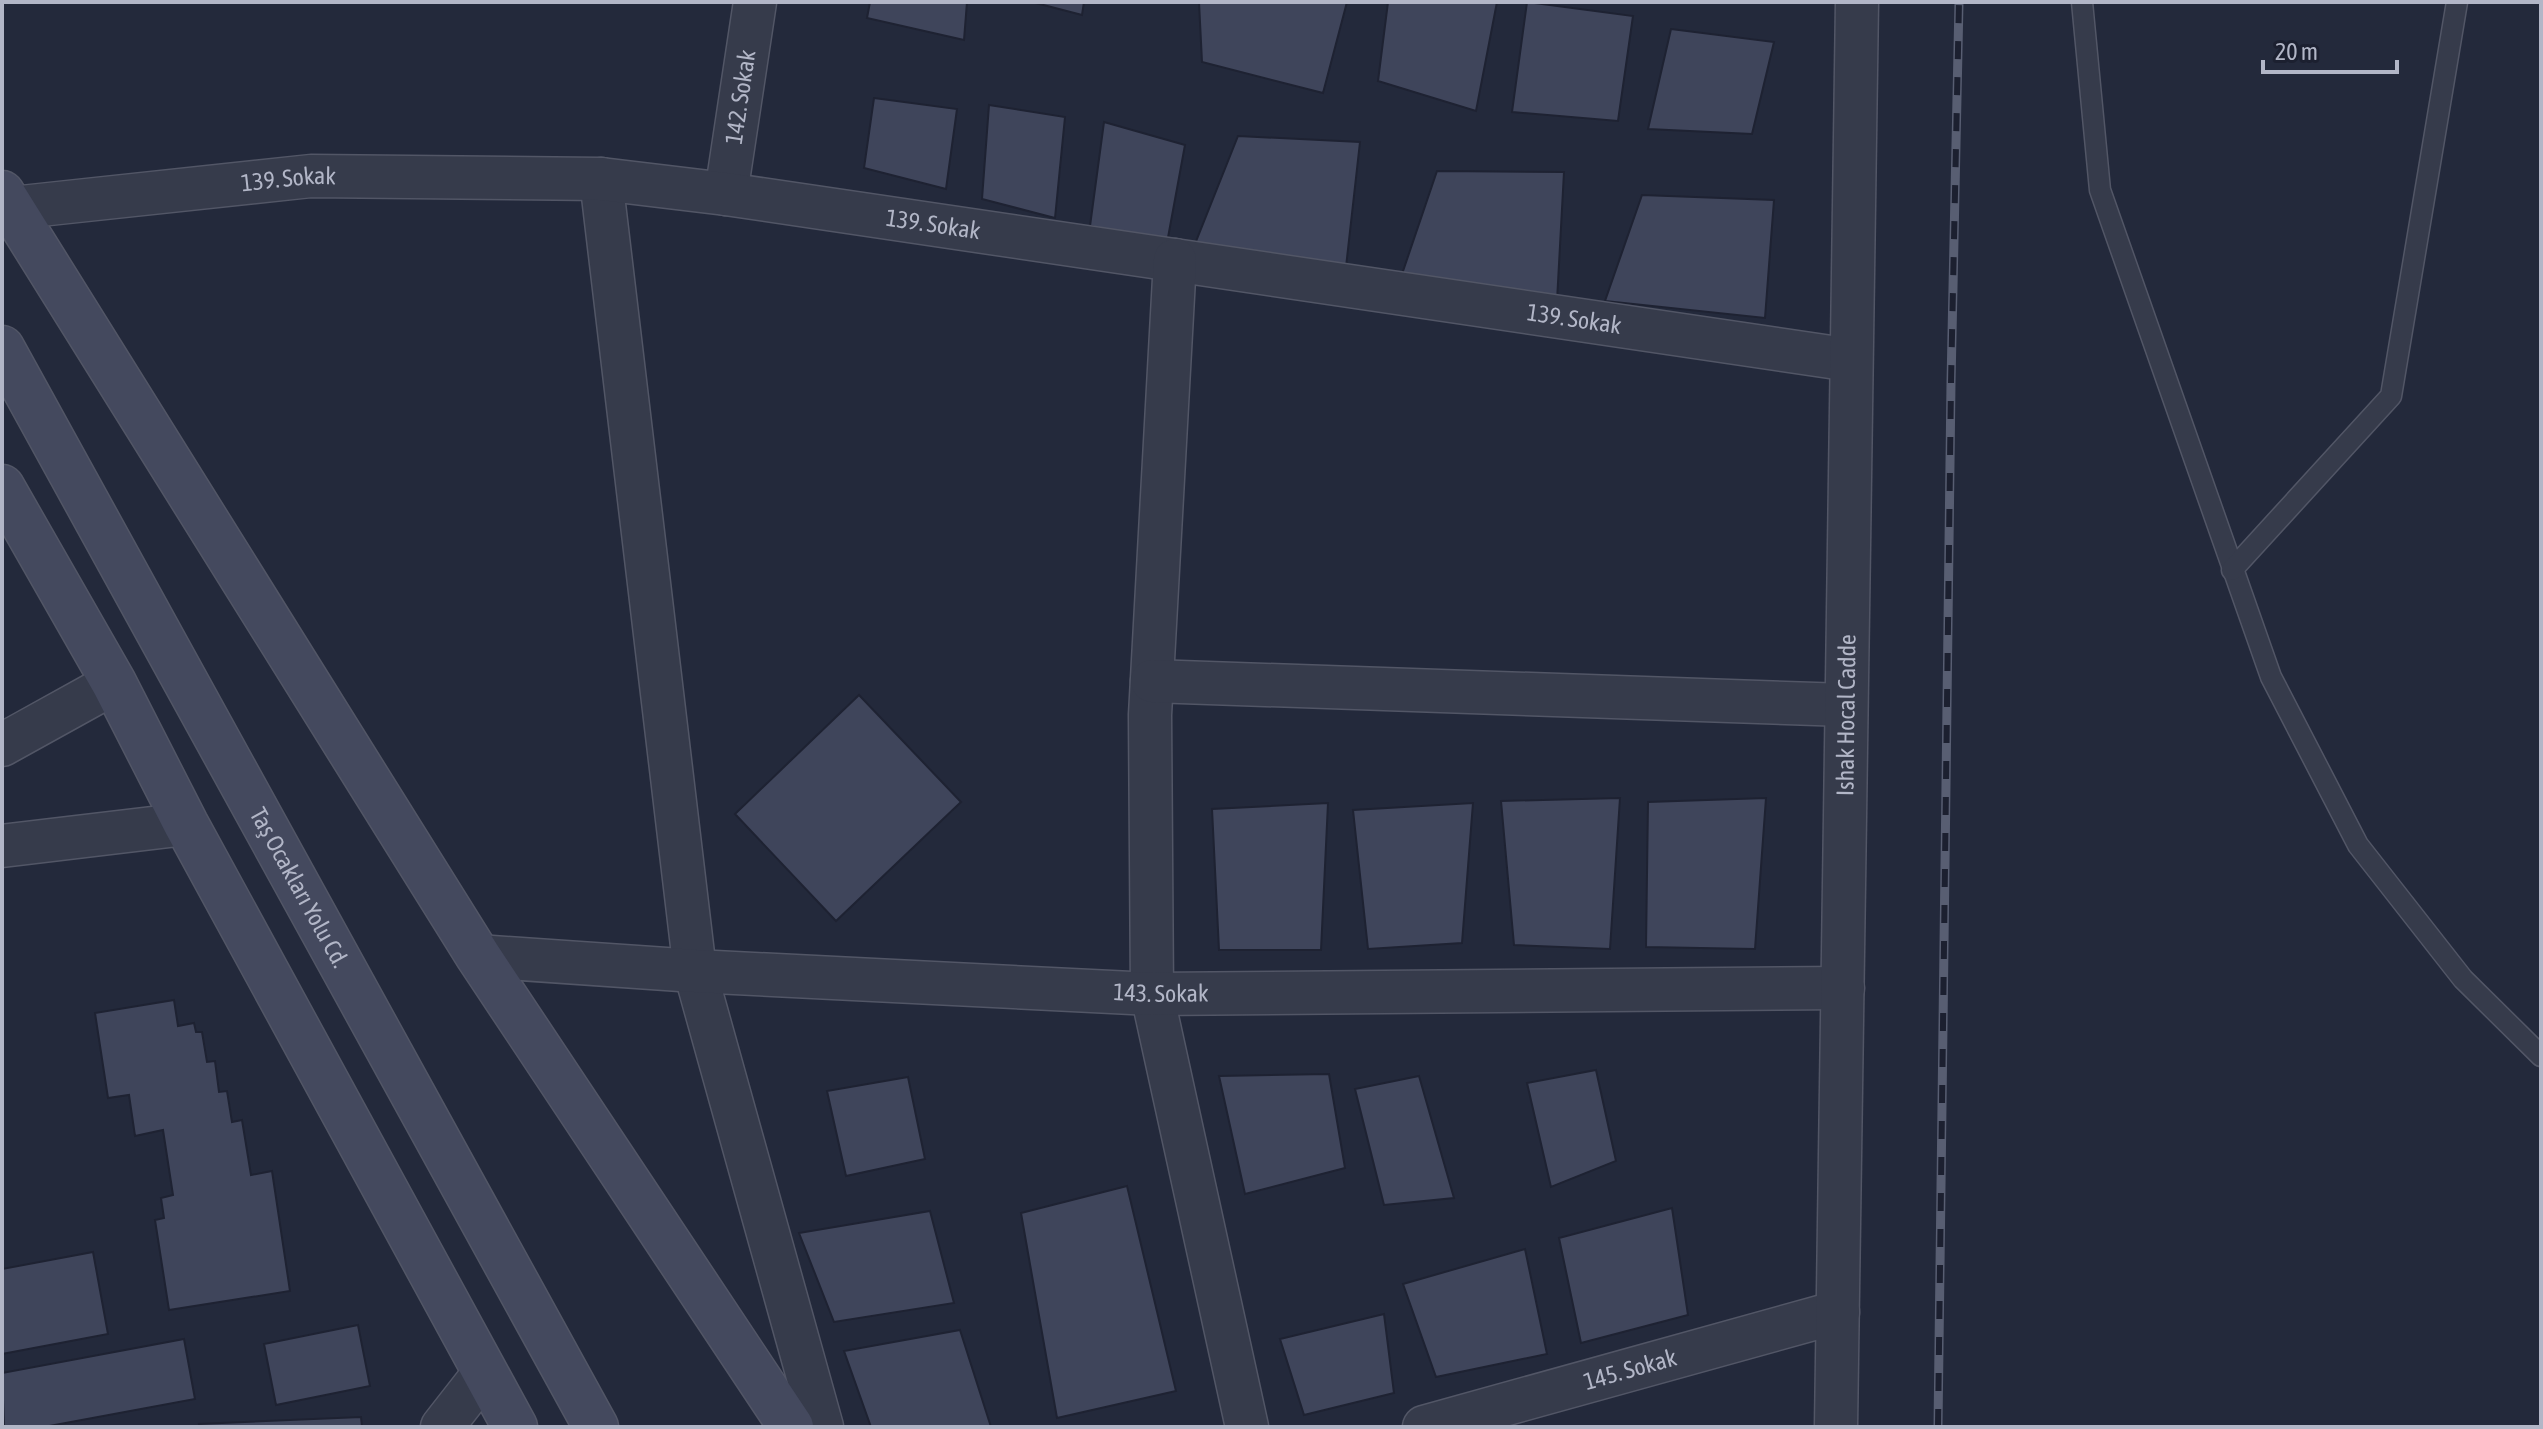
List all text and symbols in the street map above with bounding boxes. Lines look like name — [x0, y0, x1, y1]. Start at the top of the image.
scale bar — [2263, 24, 2397, 74]
text: 20 m — [2275, 38, 2318, 65]
street label: 142. Sokak — [720, 48, 761, 146]
street label: 139. Sokak — [240, 162, 336, 196]
street label: 139. Sokak — [884, 204, 983, 244]
street label: 139. Sokak — [1525, 298, 1624, 339]
street label: Ishak Hocal Cadde — [1831, 634, 1861, 796]
street label: Taş Ocakları Yolu Cd. — [245, 803, 354, 972]
street label: 143. Sokak — [1113, 978, 1209, 1007]
street label: 145. Sokak — [1581, 1343, 1680, 1395]

